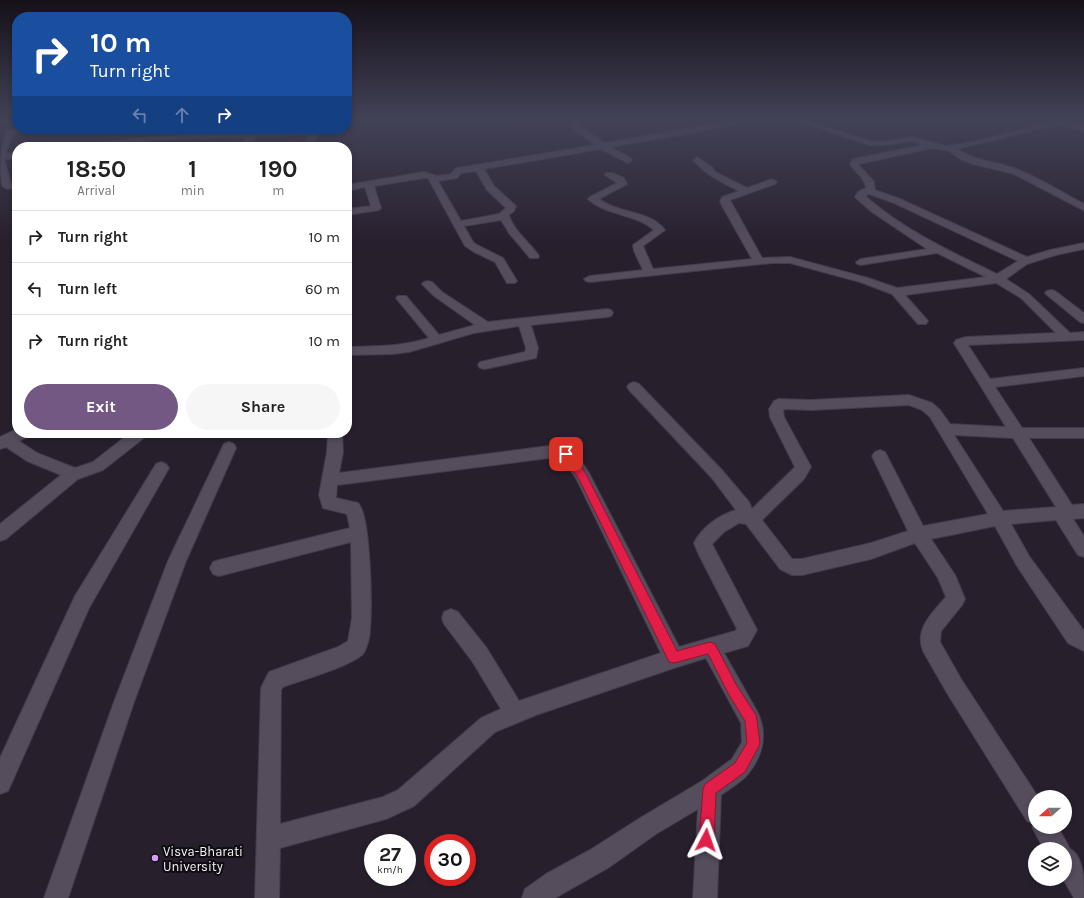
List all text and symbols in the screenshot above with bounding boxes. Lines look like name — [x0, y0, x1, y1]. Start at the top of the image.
text: 10 m — [90, 26, 151, 59]
icon: right — [24, 28, 76, 80]
text: Turn right — [90, 60, 170, 82]
icon: left — [129, 104, 151, 126]
icon: ahead — [171, 104, 193, 126]
icon: right — [213, 104, 235, 126]
text: 18:50 — [67, 155, 126, 183]
text: 1 — [188, 155, 197, 183]
text: 190 — [259, 155, 297, 183]
text: Arrival — [77, 183, 115, 198]
text: min — [181, 183, 205, 198]
text: m — [272, 183, 284, 198]
icon: right — [24, 226, 46, 248]
text: Turn right — [58, 228, 128, 246]
text: 10 m — [309, 228, 340, 246]
icon: left — [24, 278, 46, 300]
text: Turn left — [58, 280, 117, 298]
text: 60 m — [305, 280, 340, 298]
icon: right — [24, 330, 46, 352]
text: Turn right — [58, 332, 128, 350]
text: 10 m — [309, 332, 340, 350]
button: Exit — [24, 384, 178, 430]
button: Share — [186, 384, 340, 430]
pin — [549, 437, 583, 471]
icon: arrive — [555, 443, 577, 465]
north arrow — [1028, 790, 1072, 834]
map controls — [1028, 790, 1072, 886]
position arrow — [685, 819, 727, 861]
speed limit sign: 30 — [424, 834, 476, 886]
button: layers — [1028, 842, 1072, 886]
text: 27 — [379, 843, 401, 866]
place label: Visva-Bharati University — [163, 844, 243, 874]
marker: Visva-Bharati University — [150, 853, 160, 863]
text: km/h — [377, 864, 403, 876]

